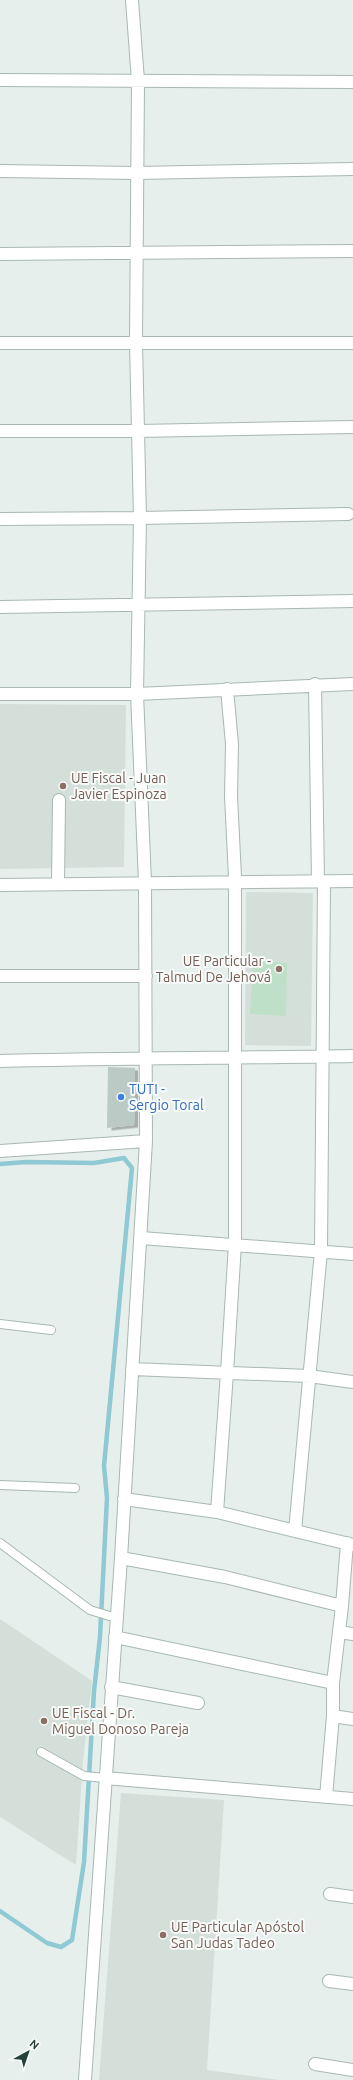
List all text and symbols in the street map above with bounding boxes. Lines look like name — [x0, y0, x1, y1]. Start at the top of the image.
place label: UE Fiscal - Juan Javier Espinoza — [71, 770, 167, 802]
marker: UE Fiscal - Juan Javier Espinoza — [58, 781, 68, 791]
place label: UE Particular - Talmud De Jehová — [156, 953, 271, 985]
marker: UE Particular - Talmud De Jehová — [274, 964, 284, 974]
place label: TUTI - Sergio Toral — [129, 1081, 204, 1113]
marker: TUTI - Sergio Toral — [116, 1092, 126, 1102]
place label: UE Fiscal - Dr. Miguel Donoso Pareja — [52, 1705, 189, 1737]
marker: UE Fiscal - Dr. Miguel Donoso Pareja — [39, 1716, 49, 1726]
place label: UE Particular Apóstol San Judas Tadeo — [171, 1919, 304, 1951]
marker: UE Particular Apóstol San Judas Tadeo — [158, 1930, 168, 1940]
north arrow — [8, 2032, 48, 2072]
text: N — [27, 2037, 41, 2052]

